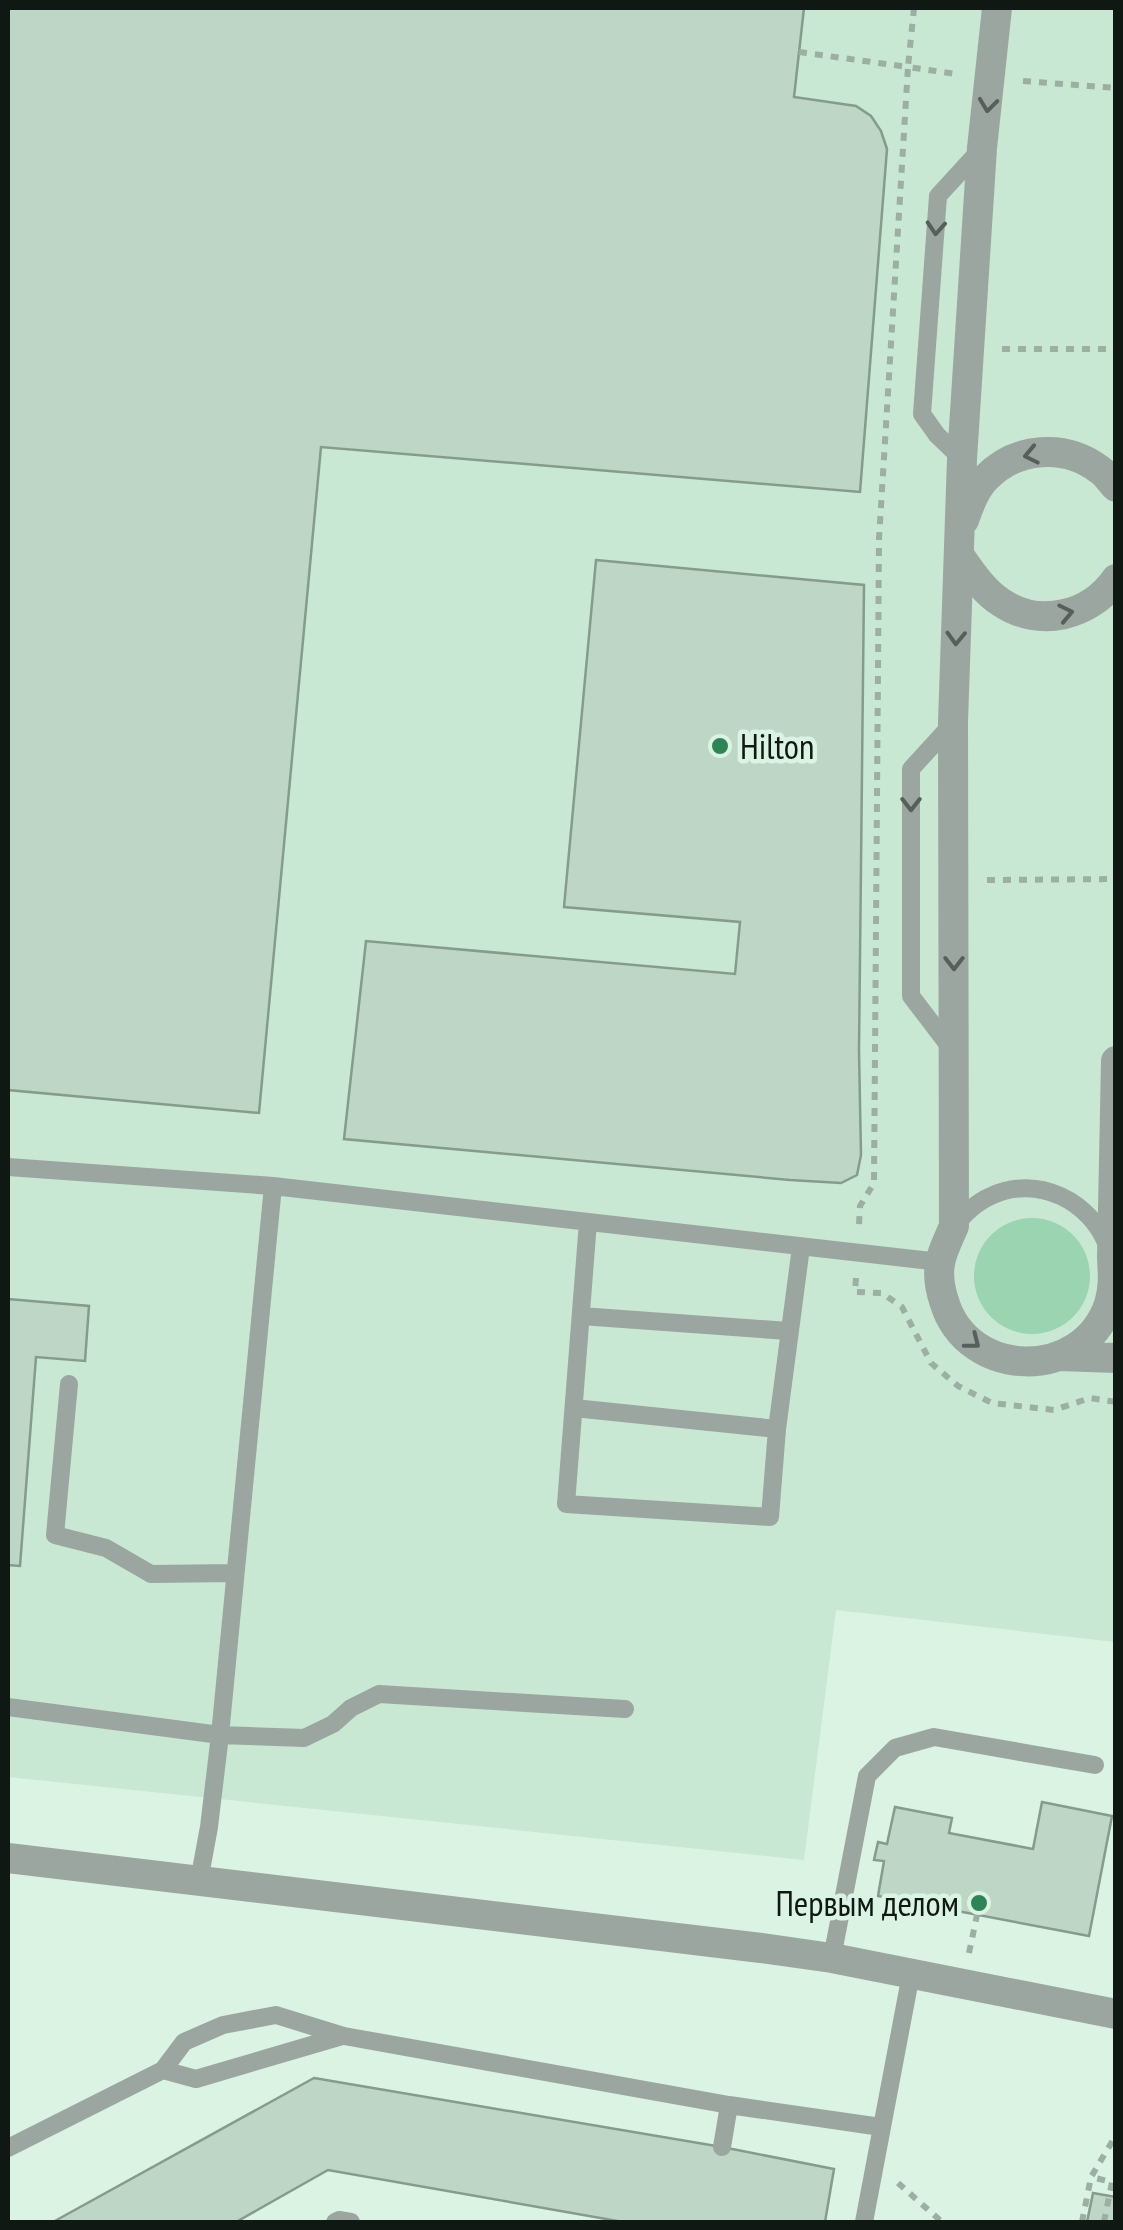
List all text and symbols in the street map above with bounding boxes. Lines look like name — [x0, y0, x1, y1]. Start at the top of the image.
one-way arrow — [978, 97, 999, 113]
one-way arrow — [925, 221, 947, 237]
one-way arrow — [1023, 443, 1040, 464]
one-way arrow — [1057, 603, 1074, 624]
one-way arrow — [946, 631, 967, 647]
place label: Hilton — [740, 723, 814, 769]
marker: Hilton — [709, 735, 731, 757]
one-way arrow — [900, 796, 922, 812]
one-way arrow — [943, 956, 965, 972]
one-way arrow — [962, 1330, 980, 1348]
place label: Первым делом — [775, 1880, 959, 1926]
marker: Первым делом — [968, 1892, 990, 1914]

